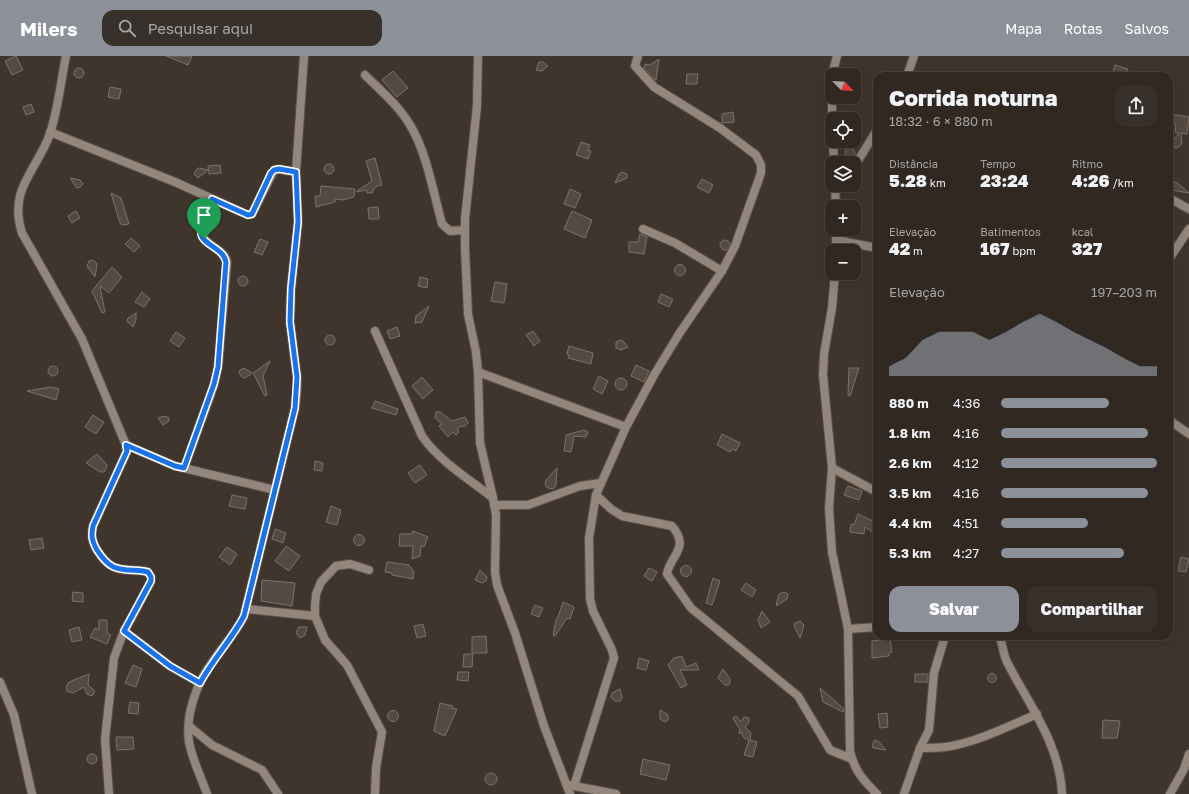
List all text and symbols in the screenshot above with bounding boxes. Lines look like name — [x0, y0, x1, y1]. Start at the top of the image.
search box — [102, 10, 382, 46]
text: Milers — [20, 17, 78, 40]
icon: search — [116, 17, 138, 39]
text: Pesquisar aqui — [148, 19, 253, 37]
text: Mapa — [1005, 20, 1042, 37]
text: Rotas — [1064, 20, 1103, 37]
text: Salvos — [1125, 20, 1169, 37]
north arrow — [825, 68, 861, 104]
map controls — [825, 68, 861, 280]
text: Corrida noturna — [889, 84, 1057, 111]
button: share — [1115, 85, 1157, 127]
button: locate — [825, 112, 861, 148]
text: 18:32 · 6 × 880 m — [889, 113, 993, 129]
button: layers — [825, 156, 861, 192]
text: Distância — [889, 157, 938, 170]
text: Tempo — [980, 157, 1016, 170]
text: Ritmo — [1072, 157, 1103, 170]
text: 5.28 — [889, 170, 927, 191]
text: 23:24 — [980, 170, 1029, 191]
text: 4:26 — [1072, 170, 1110, 191]
text: km — [927, 176, 946, 189]
text: /km — [1110, 176, 1134, 189]
pin — [187, 198, 221, 239]
button: + — [825, 200, 861, 236]
icon: arrive — [193, 204, 215, 226]
text: Elevação — [889, 225, 936, 238]
text: Batimentos — [980, 225, 1041, 238]
text: kcal — [1072, 225, 1093, 238]
text: 42 — [889, 238, 910, 259]
text: 167 — [980, 238, 1010, 259]
text: 327 — [1072, 238, 1102, 259]
button: − — [825, 244, 861, 280]
text: m — [910, 244, 923, 257]
text: bpm — [1010, 244, 1036, 257]
text: Elevação — [889, 284, 945, 300]
text: 197–203 m — [1091, 284, 1157, 300]
text: 880 m — [889, 395, 929, 411]
text: 4:36 — [953, 395, 980, 411]
text: 1.8 km — [889, 425, 930, 441]
text: 4:16 — [953, 425, 979, 441]
text: 2.6 km — [889, 455, 932, 471]
text: 4:12 — [953, 455, 979, 471]
text: 3.5 km — [889, 485, 931, 501]
text: 4:16 — [953, 485, 979, 501]
text: 4.4 km — [889, 515, 932, 531]
text: 4:51 — [953, 515, 979, 531]
text: 5.3 km — [889, 545, 931, 561]
text: 4:27 — [953, 545, 979, 561]
button: Salvar — [889, 586, 1019, 632]
button: Compartilhar — [1027, 586, 1157, 632]

